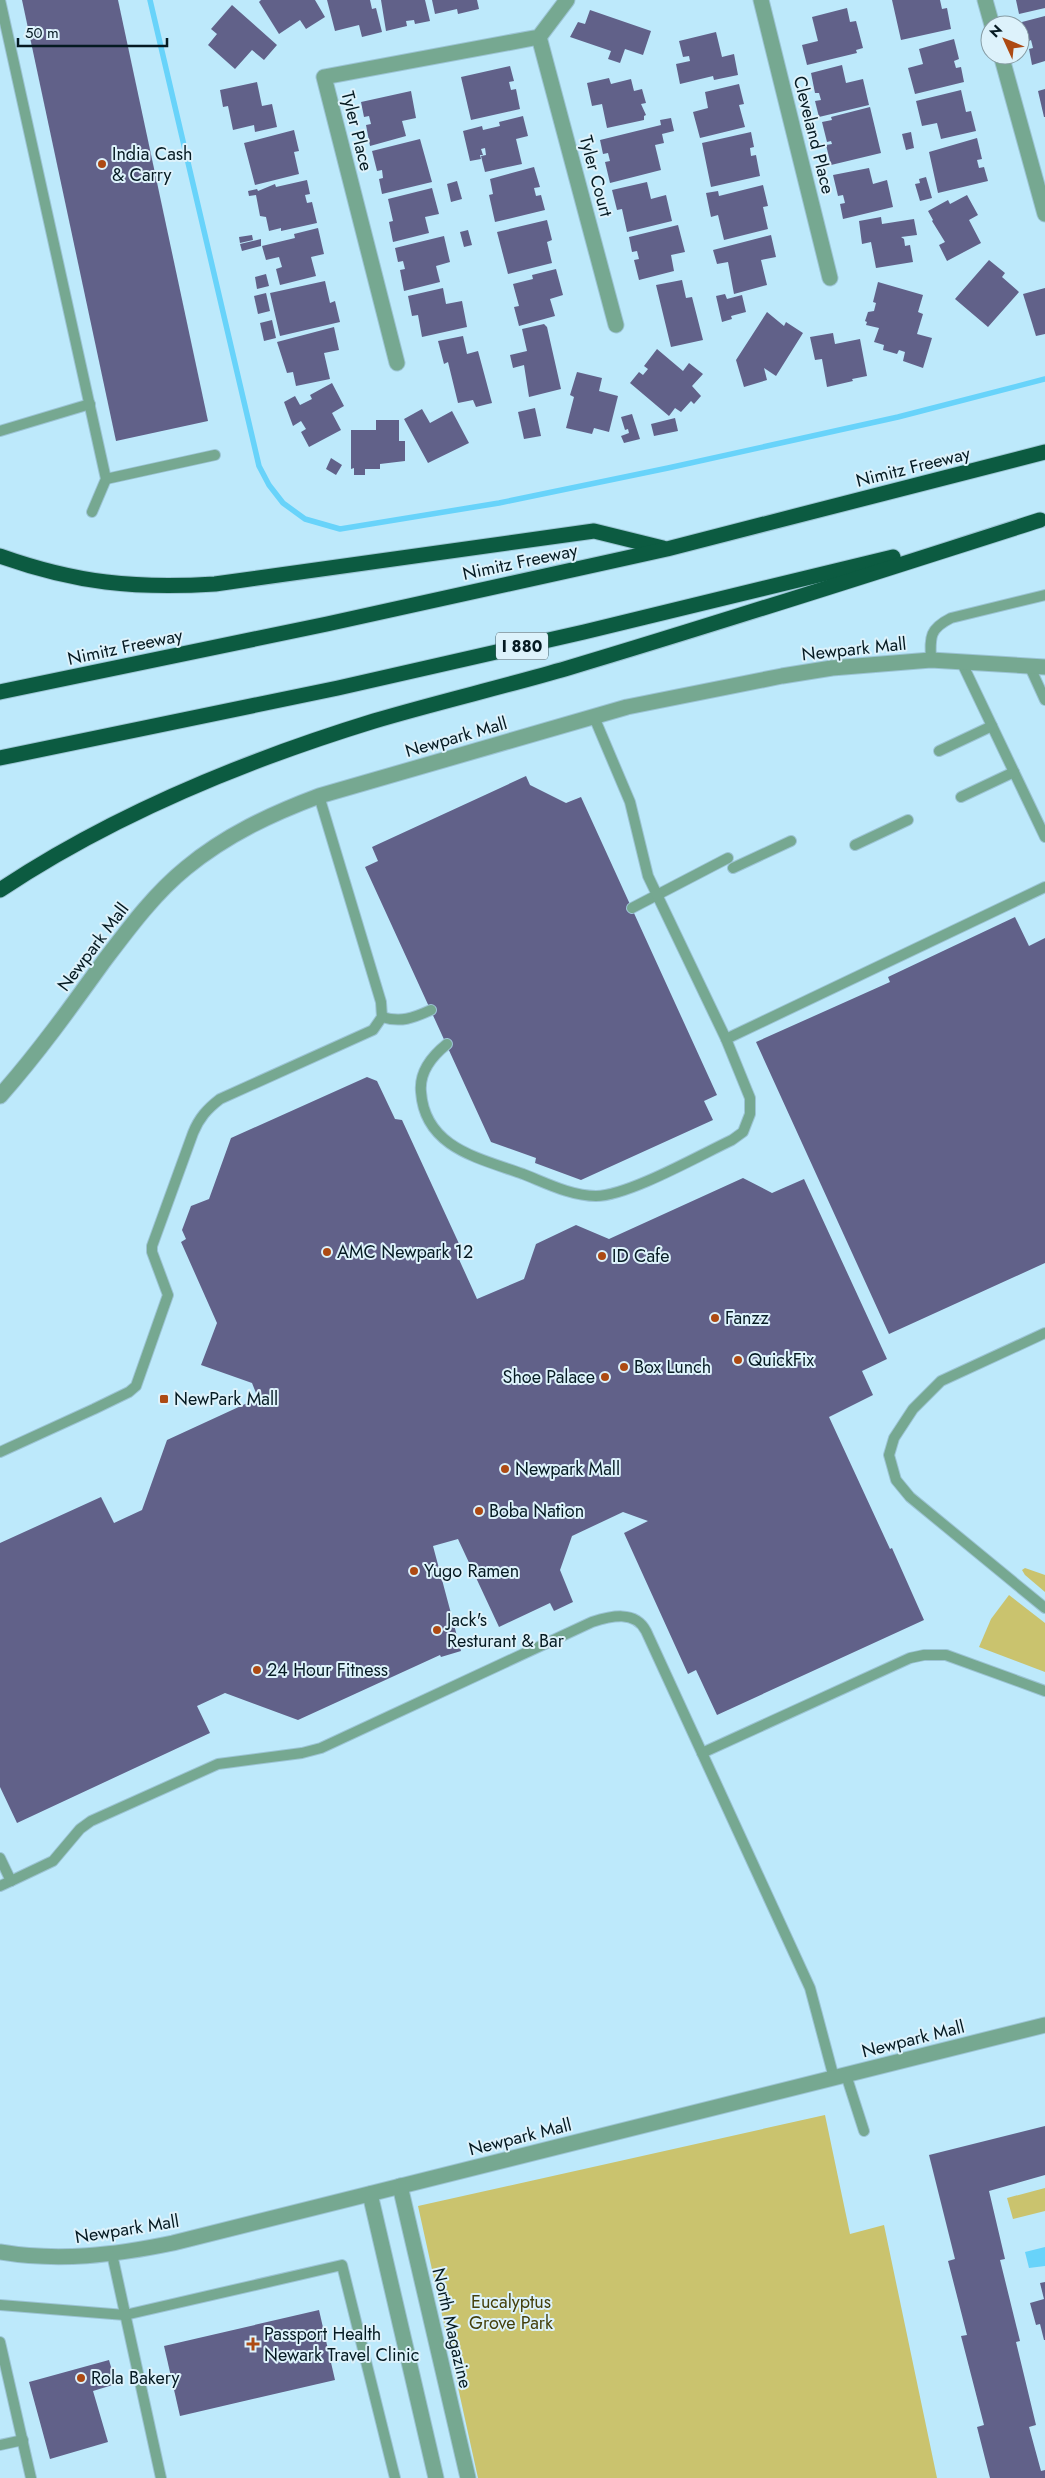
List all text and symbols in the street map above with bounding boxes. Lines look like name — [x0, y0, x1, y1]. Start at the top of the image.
scale bar — [18, 15, 166, 47]
north arrow — [980, 15, 1030, 65]
text: N — [985, 20, 1007, 42]
text: 50 m — [25, 22, 59, 44]
street label: Cleveland Place — [787, 73, 841, 197]
street label: Tyler Place — [335, 88, 379, 174]
street label: Tyler Court — [573, 133, 619, 220]
place label: India Cash & Carry — [112, 141, 193, 188]
marker: India Cash & Carry — [96, 158, 108, 170]
street label: Nimitz Freeway — [853, 440, 973, 494]
street label: Nimitz Freeway — [460, 537, 580, 587]
street label: Nimitz Freeway — [65, 622, 185, 672]
street label: Newpark Mall — [800, 631, 908, 667]
road number: I 880 — [496, 632, 548, 659]
street label: Newpark Mall — [402, 710, 510, 764]
street label: Newpark Mall — [51, 897, 135, 997]
place label: AMC Newpark 12 — [337, 1239, 473, 1265]
place label: ID Cafe — [612, 1243, 669, 1269]
marker: AMC Newpark 12 — [321, 1246, 333, 1258]
marker: ID Cafe — [596, 1250, 608, 1262]
place label: Fanzz — [725, 1305, 769, 1331]
marker: Fanzz — [709, 1312, 721, 1324]
place label: QuickFix — [748, 1347, 815, 1373]
place label: Box Lunch — [634, 1354, 711, 1380]
marker: QuickFix — [732, 1354, 744, 1366]
marker: Box Lunch — [618, 1361, 630, 1373]
place label: Shoe Palace — [503, 1364, 595, 1390]
marker: Shoe Palace — [599, 1371, 611, 1383]
place label: NewPark Mall — [174, 1386, 278, 1412]
marker: NewPark Mall — [158, 1393, 170, 1405]
place label: Newpark Mall — [515, 1456, 620, 1482]
marker: Newpark Mall — [499, 1463, 511, 1475]
place label: Boba Nation — [489, 1498, 584, 1524]
marker: Boba Nation — [473, 1505, 485, 1517]
place label: Yugo Ramen — [424, 1558, 519, 1584]
marker: Yugo Ramen — [408, 1565, 420, 1577]
place label: Jack's Resturant & Bar — [445, 1607, 565, 1654]
marker: Jack's Resturant & Bar — [431, 1624, 443, 1636]
place label: 24 Hour Fitness — [267, 1657, 388, 1683]
marker: 24 Hour Fitness — [251, 1664, 263, 1676]
street label: Newpark Mall — [859, 2014, 967, 2064]
street label: Newpark Mall — [466, 2112, 574, 2162]
street label: Newpark Mall — [73, 2208, 181, 2250]
street label: North Magazine — [426, 2265, 478, 2391]
park label: Eucalyptus Grove Park — [469, 2289, 553, 2336]
place label: Passport Health Newark Travel Clinic — [264, 2321, 419, 2368]
marker: Passport Health Newark Travel Clinic — [246, 2337, 260, 2351]
place label: Rola Bakery — [91, 2365, 179, 2391]
marker: Rola Bakery — [75, 2372, 87, 2384]

